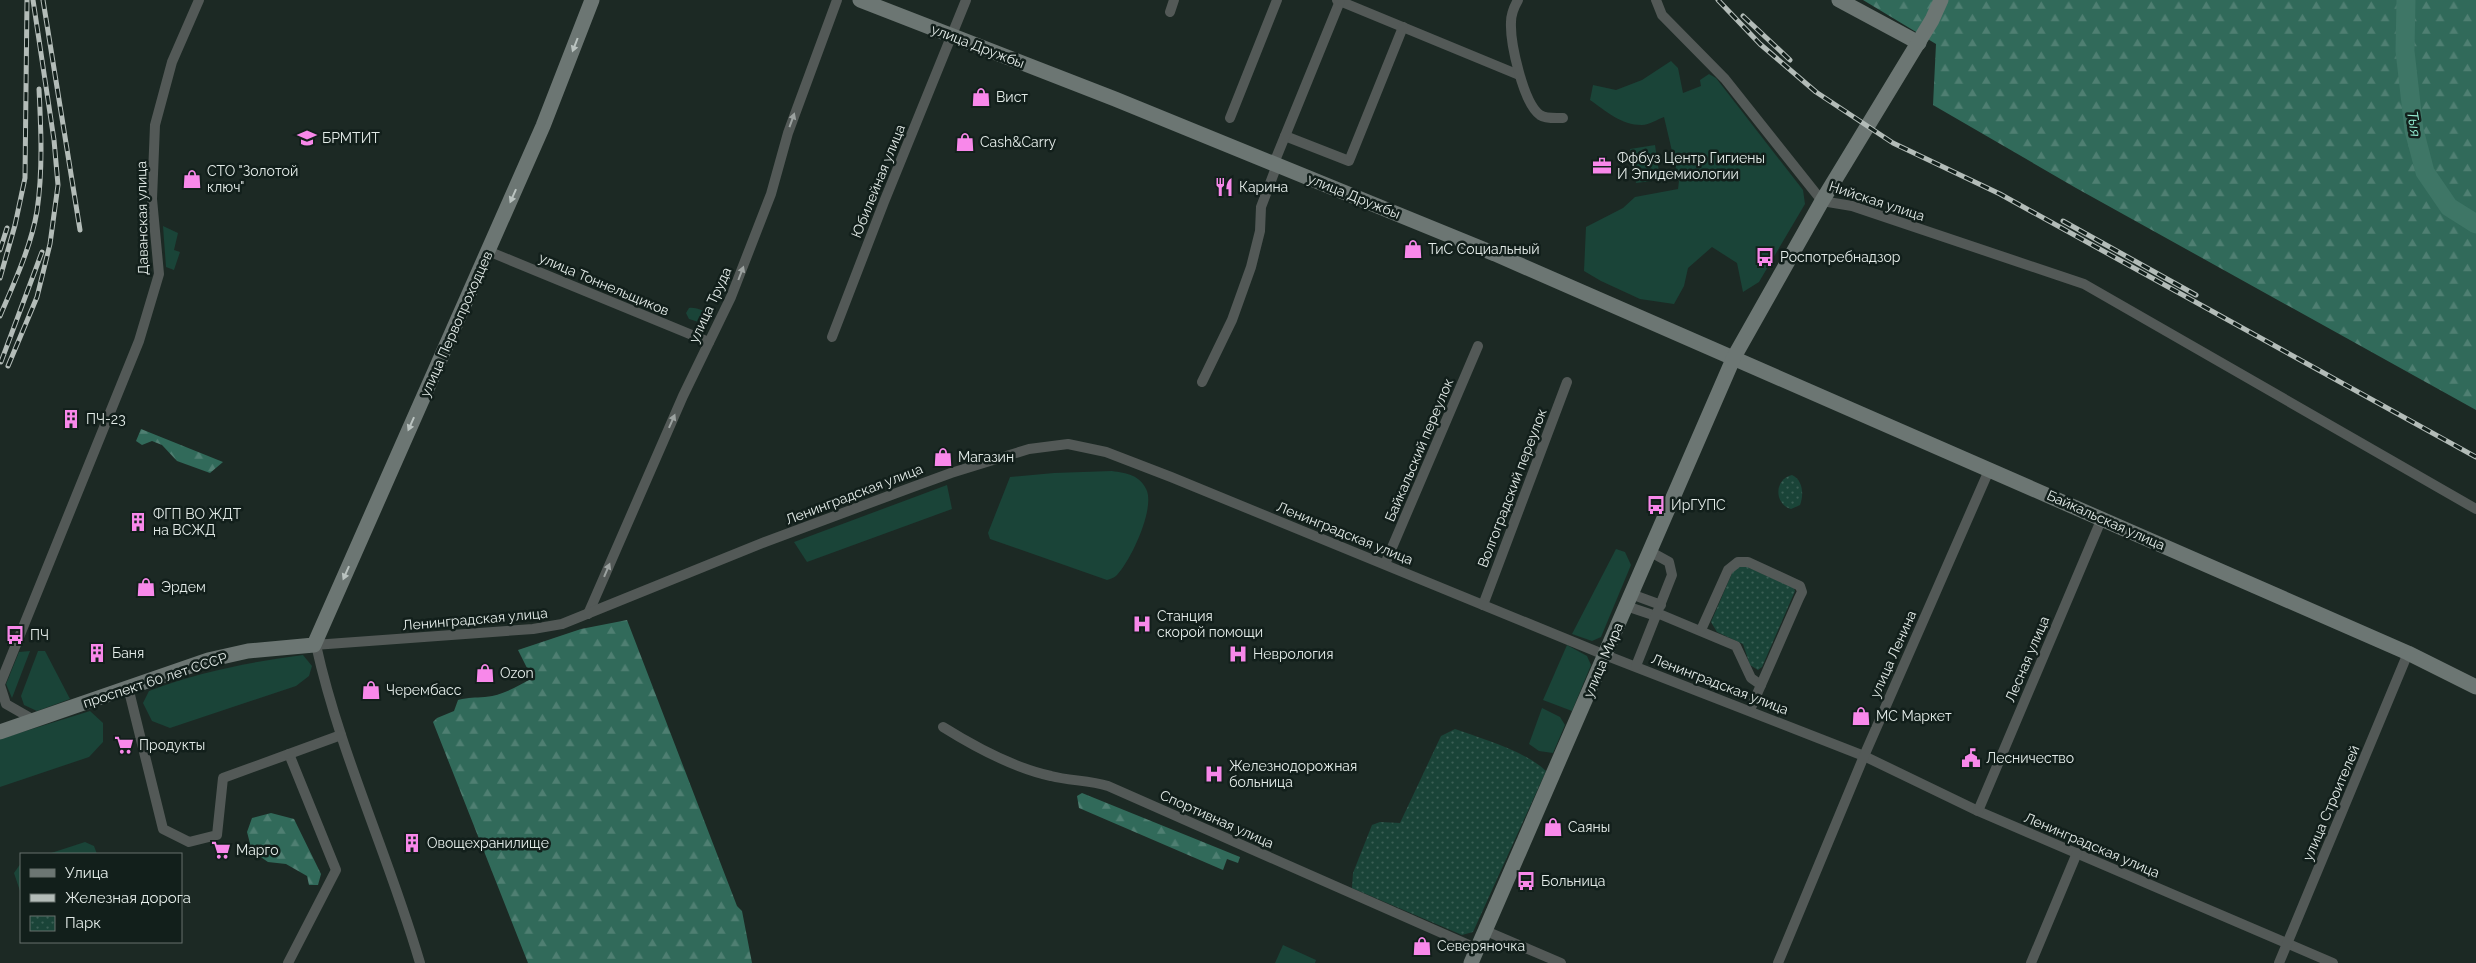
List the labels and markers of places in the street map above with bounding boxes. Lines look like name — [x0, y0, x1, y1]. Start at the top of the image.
shop icon: Вист — [970, 86, 992, 108]
place label: Вист — [996, 89, 1028, 105]
school or university icon: БРМТИТ — [296, 127, 318, 149]
place label: БРМТИТ — [322, 130, 380, 146]
shop icon: Cash&Carry — [954, 131, 976, 153]
place label: Cash&Carry — [980, 134, 1057, 150]
place label: Ффбуз Центр Гигиены И Эпидемиологии — [1617, 150, 1765, 182]
office icon: Ффбуз Центр Гигиены И Эпидемиологии — [1591, 155, 1613, 177]
place label: СТО "Золотой ключ" — [207, 163, 298, 195]
shop icon: СТО "Золотой ключ" — [181, 168, 203, 190]
restaurant icon: Карина — [1213, 176, 1235, 198]
place label: Карина — [1239, 179, 1288, 195]
shop icon: ТиС Социальный — [1402, 238, 1424, 260]
place label: ТиС Социальный — [1428, 241, 1539, 257]
bus stop icon: Роспотребнадзор — [1754, 246, 1776, 268]
place label: Роспотребнадзор — [1780, 249, 1901, 265]
building icon: ПЧ-23 — [60, 408, 82, 430]
place label: ПЧ-23 — [86, 411, 126, 427]
shop icon: Магазин — [932, 446, 954, 468]
place label: Магазин — [958, 449, 1014, 465]
bus stop icon: ИрГУПС — [1645, 494, 1667, 516]
place label: ИрГУПС — [1671, 497, 1726, 513]
place label: ФГП ВО ЖДТ на ВСЖД — [153, 506, 242, 538]
building icon: ФГП ВО ЖДТ на ВСЖД — [127, 511, 149, 533]
shop icon: Эрдем — [135, 576, 157, 598]
place label: Эрдем — [161, 579, 206, 595]
place label: Станция скорой помощи — [1157, 608, 1263, 640]
hospital icon: Станция скорой помощи — [1131, 613, 1153, 635]
bus stop icon: ПЧ — [4, 624, 26, 646]
place label: ПЧ — [30, 627, 49, 643]
building icon: Баня — [86, 642, 108, 664]
hospital icon: Неврология — [1227, 643, 1249, 665]
place label: Баня — [112, 645, 144, 661]
place label: Неврология — [1253, 646, 1333, 662]
shop icon: Ozon — [474, 662, 496, 684]
place label: Ozon — [500, 665, 534, 681]
shop icon: Черембасс — [360, 679, 382, 701]
place label: Черембасс — [386, 682, 462, 698]
shop icon: МС Маркет — [1850, 705, 1872, 727]
place label: МС Маркет — [1876, 708, 1952, 724]
supermarket icon: Продукты — [113, 734, 135, 756]
place label: Продукты — [139, 737, 205, 753]
public building icon: Лесничество — [1960, 747, 1982, 769]
place label: Лесничество — [1986, 750, 2074, 766]
place label: Железнодорожная больница — [1229, 758, 1357, 790]
hospital icon: Железнодорожная больница — [1203, 763, 1225, 785]
shop icon: Саяны — [1542, 816, 1564, 838]
place label: Саяны — [1568, 819, 1610, 835]
building icon: Овощехранилище — [401, 832, 423, 854]
place label: Овощехранилище — [427, 835, 549, 851]
supermarket icon: Марго — [210, 839, 232, 861]
place label: Марго — [236, 842, 278, 858]
bus stop icon: Больница — [1515, 870, 1537, 892]
place label: Больница — [1541, 873, 1605, 889]
shop icon: Северяночка — [1411, 935, 1433, 957]
place label: Северяночка — [1437, 938, 1525, 954]

